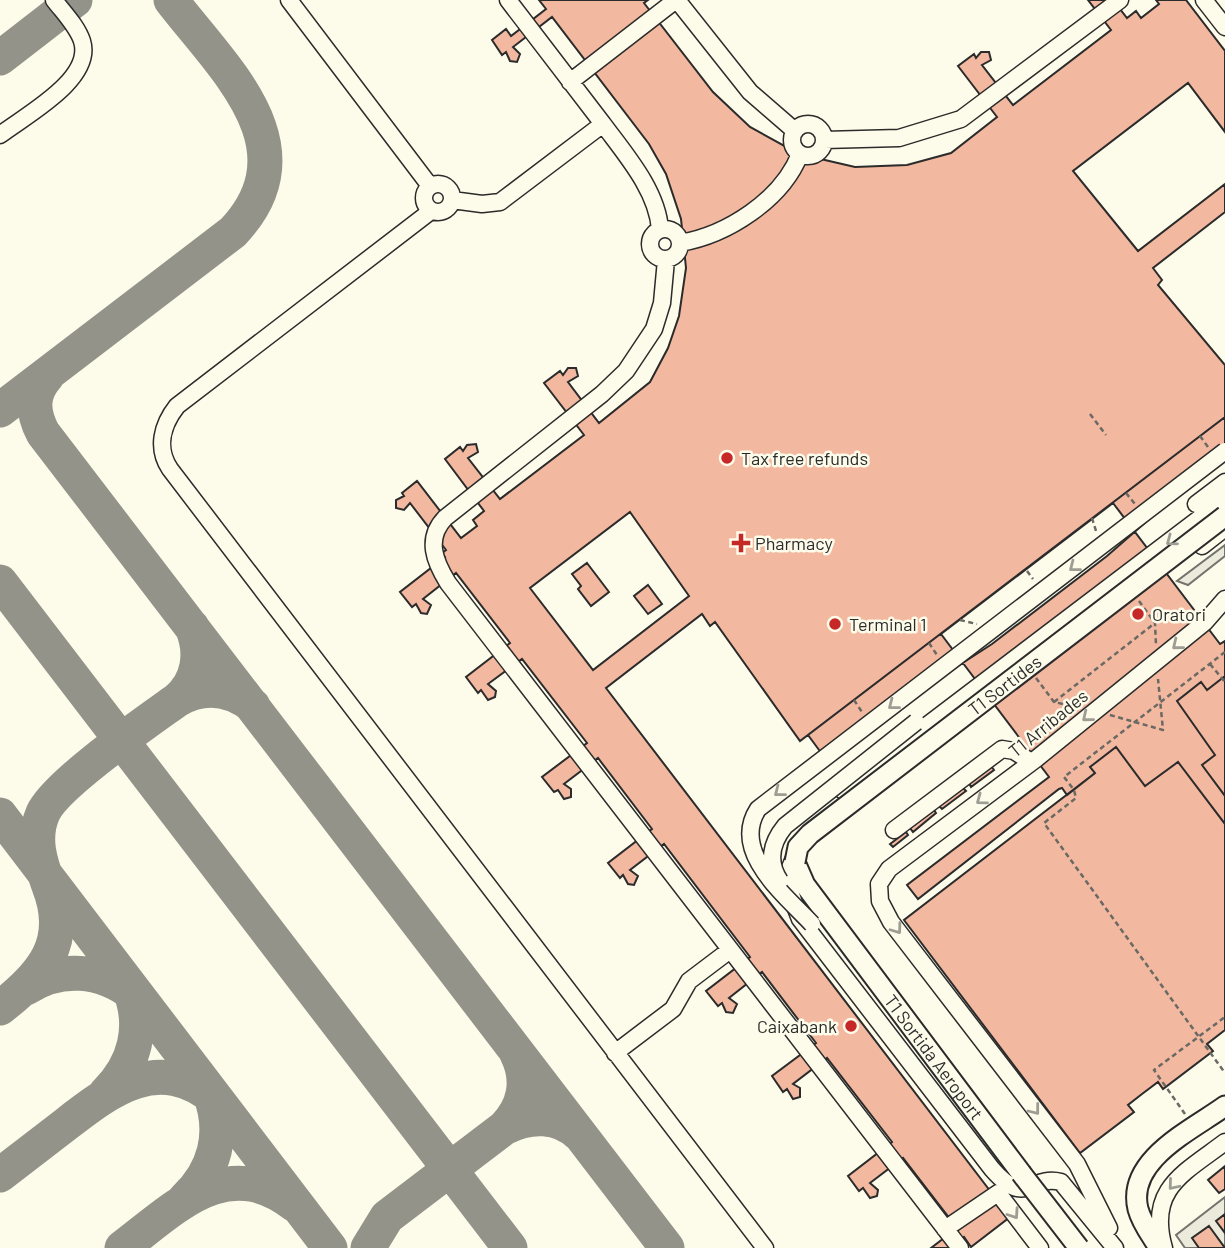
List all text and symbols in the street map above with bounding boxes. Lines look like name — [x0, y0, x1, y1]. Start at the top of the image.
place label: Tax free refunds — [741, 447, 868, 469]
marker: Tax free refunds — [719, 450, 735, 466]
place label: Pharmacy — [755, 532, 833, 554]
one-way arrow — [1166, 532, 1178, 545]
marker: Pharmacy — [733, 535, 749, 551]
one-way arrow — [1069, 559, 1082, 572]
place label: Oratori — [1152, 603, 1206, 625]
marker: Oratori — [1130, 606, 1146, 622]
place label: Terminal 1 — [849, 613, 927, 635]
marker: Terminal 1 — [827, 616, 843, 632]
one-way arrow — [1172, 636, 1184, 649]
street label: T1 Sortides — [963, 650, 1045, 720]
street label: T1 Arribades — [1004, 684, 1092, 762]
one-way arrow — [888, 697, 901, 710]
one-way arrow — [1082, 709, 1095, 721]
one-way arrow — [774, 784, 787, 797]
one-way arrow — [976, 792, 989, 804]
one-way arrow — [889, 921, 901, 934]
street label: T1 Sortida Aeroport — [880, 990, 988, 1124]
place label: Caixabank — [757, 1015, 837, 1037]
marker: Caixabank — [843, 1018, 859, 1034]
one-way arrow — [1027, 1102, 1040, 1114]
one-way arrow — [1169, 1177, 1181, 1190]
one-way arrow — [1006, 1207, 1019, 1220]

